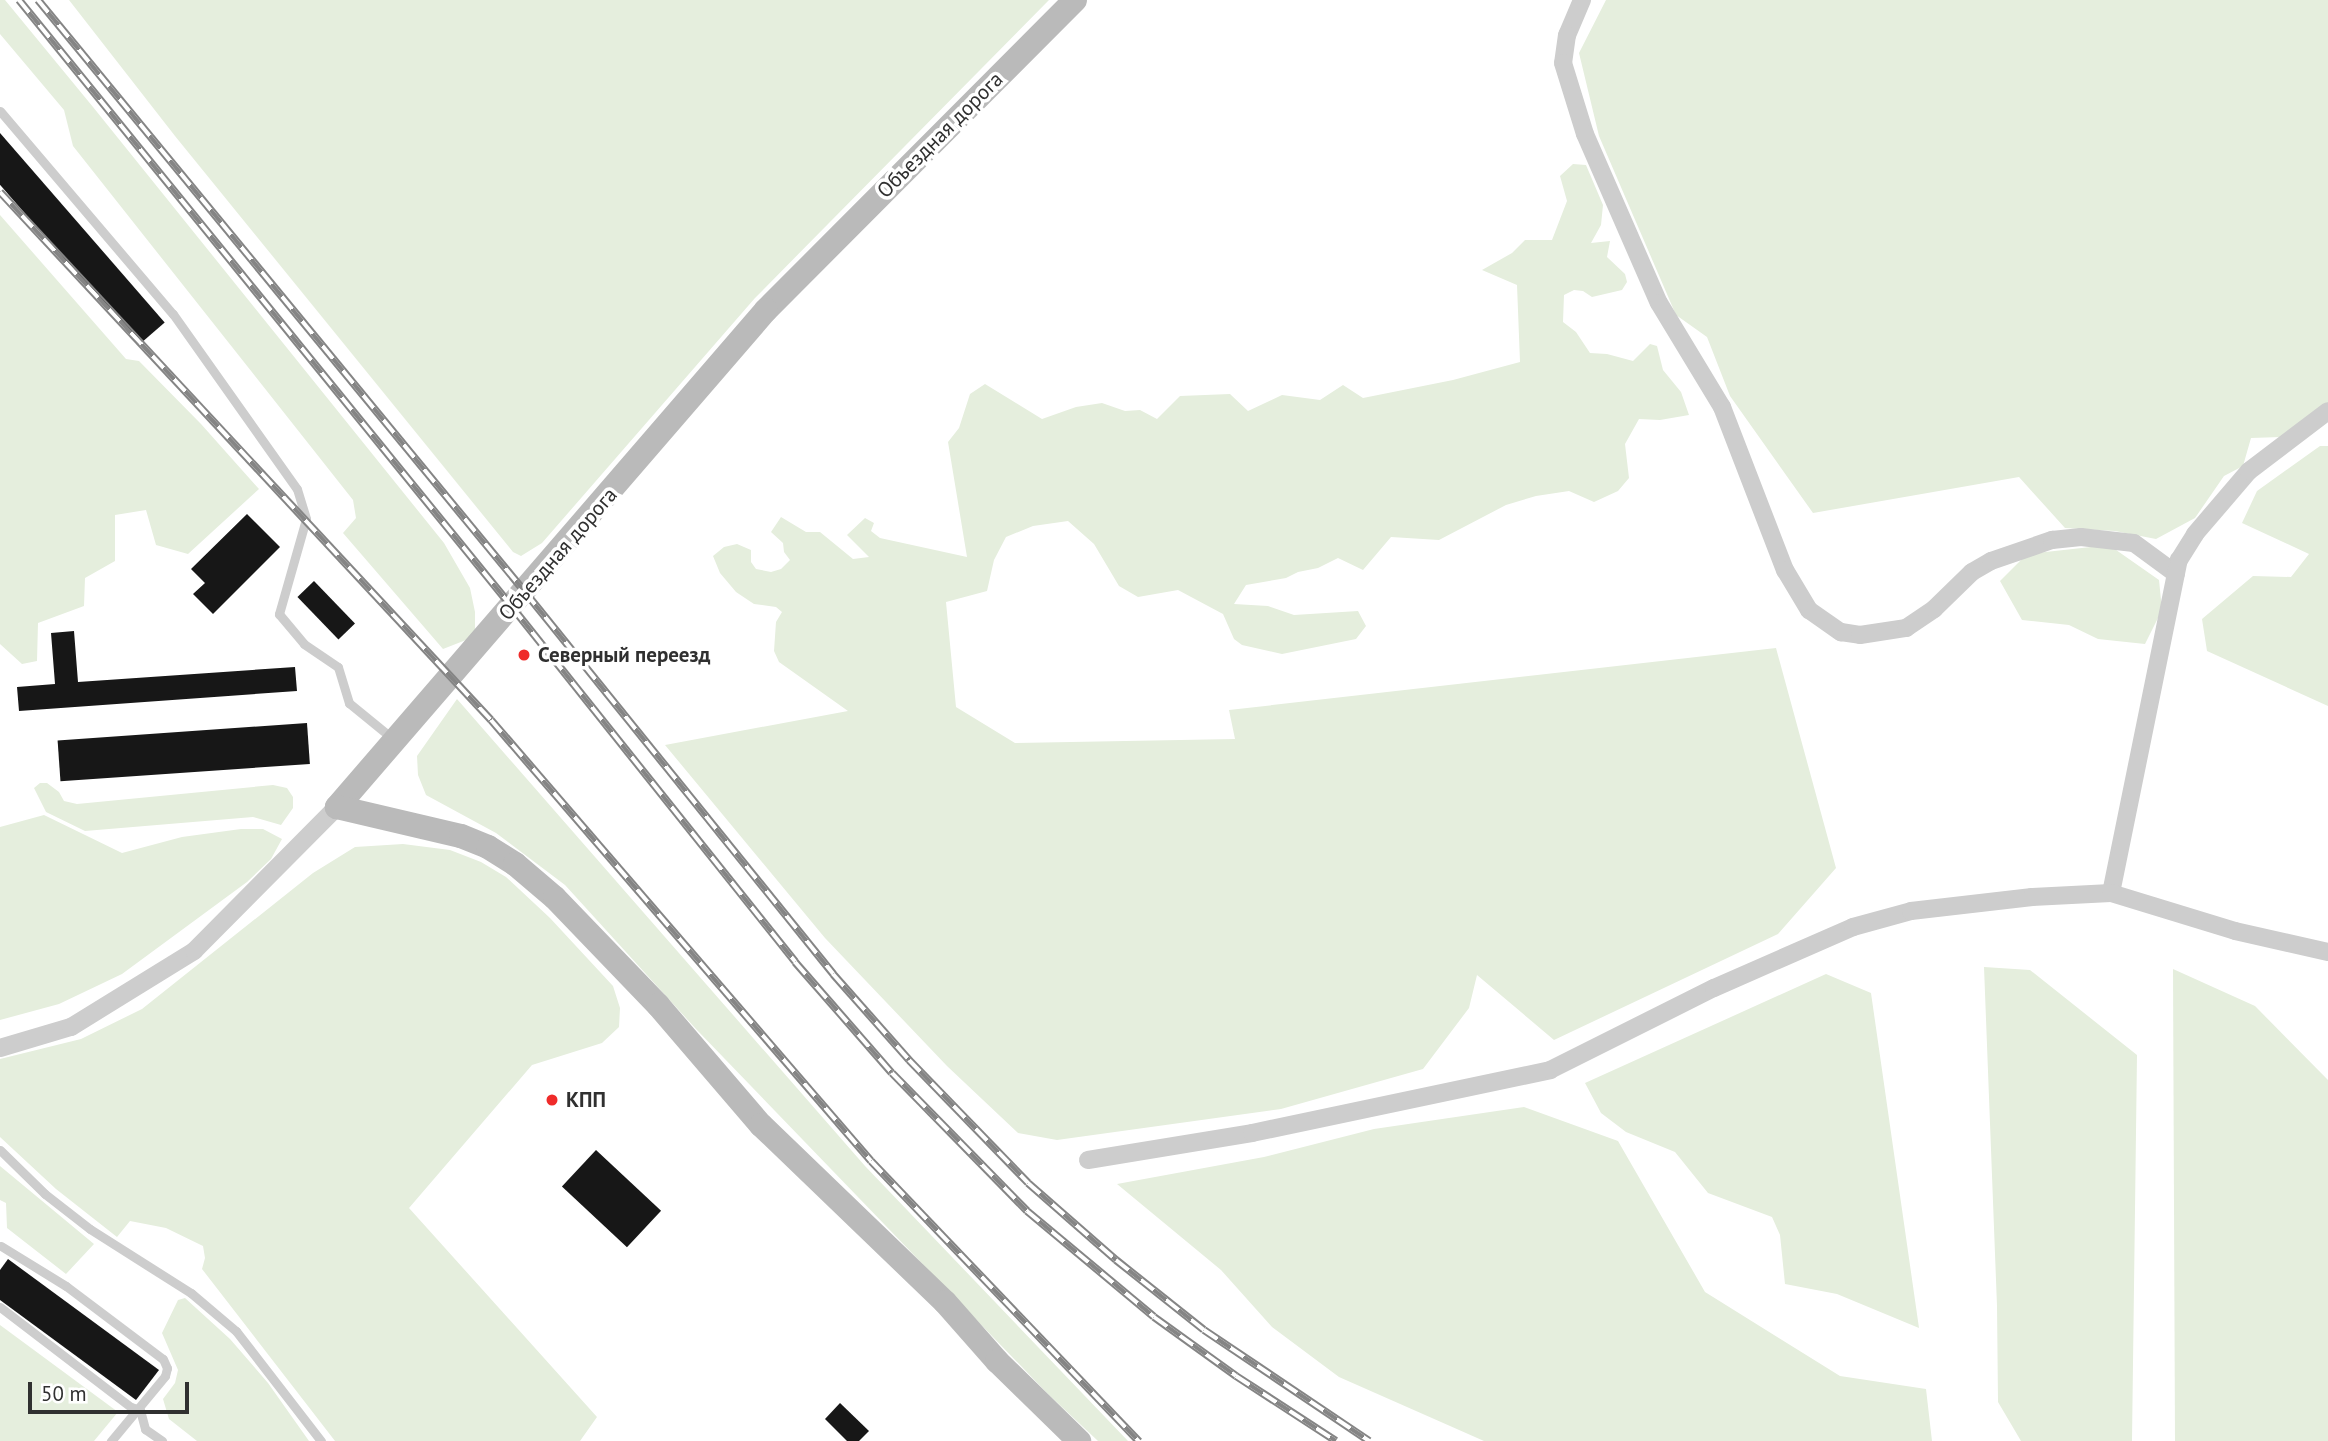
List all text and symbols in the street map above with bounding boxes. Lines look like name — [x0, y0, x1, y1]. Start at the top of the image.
street label: Объездная дорога — [872, 67, 1008, 203]
street label: Объездная дорога — [494, 483, 622, 625]
place label: Северный переезд — [538, 642, 710, 668]
marker: Северный переезд — [516, 647, 532, 663]
place label: КПП — [566, 1087, 606, 1113]
marker: КПП — [544, 1092, 560, 1108]
scale bar — [32, 1368, 192, 1412]
text: 50 m — [41, 1380, 87, 1407]

